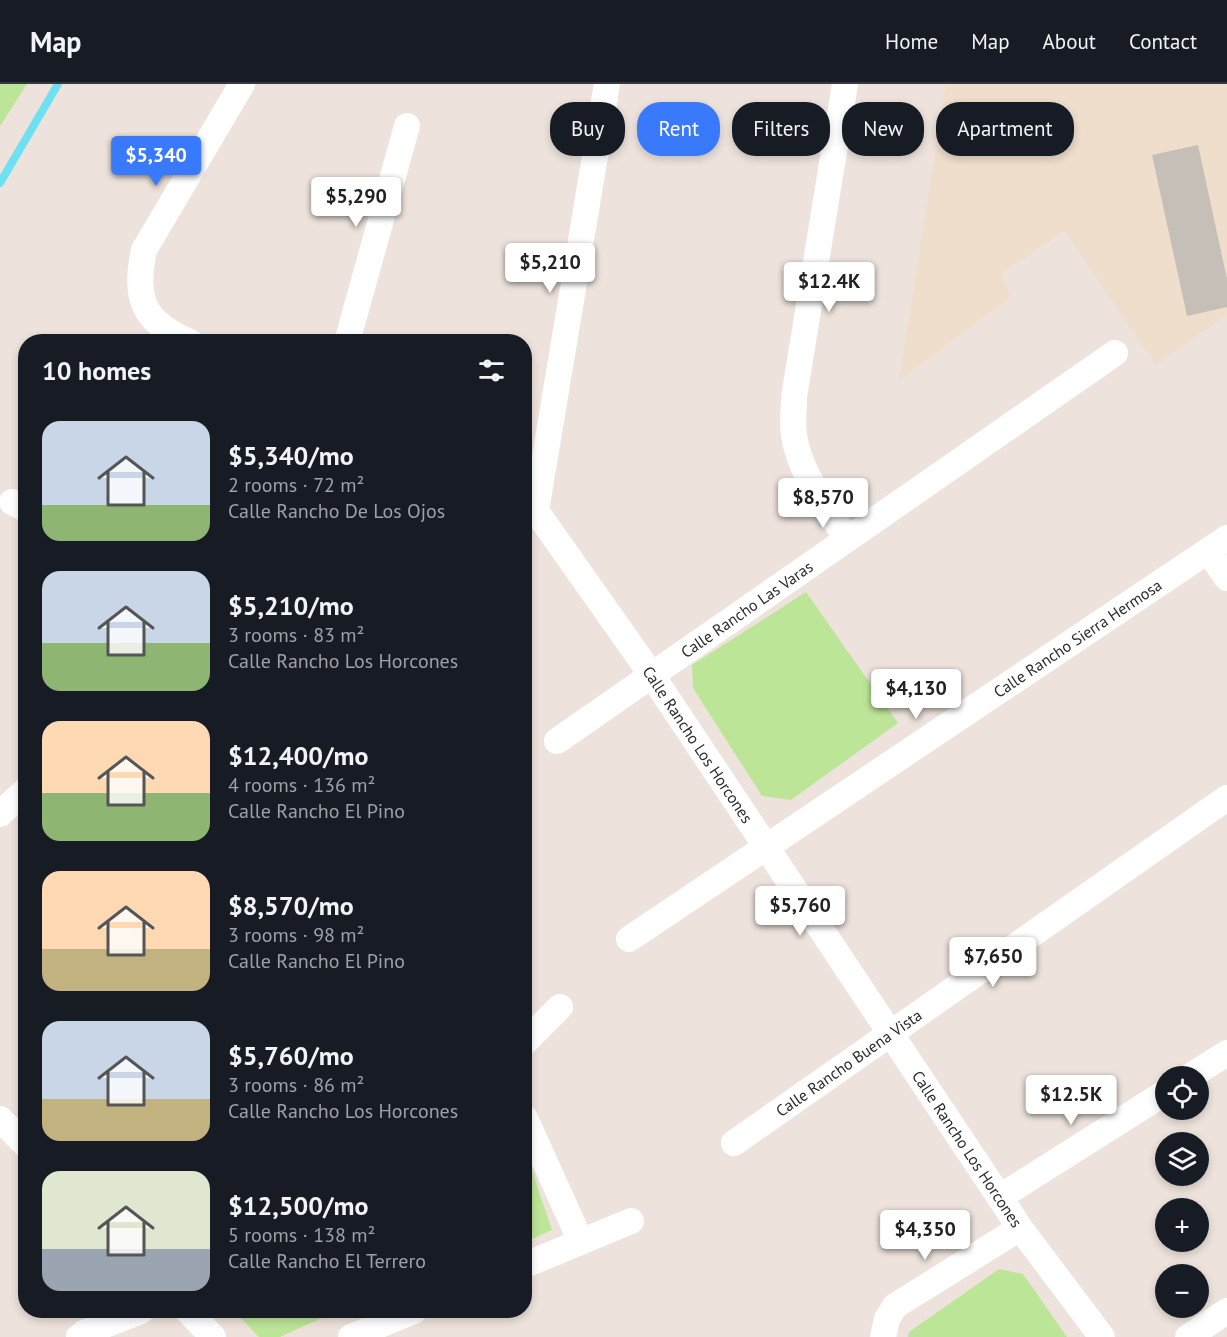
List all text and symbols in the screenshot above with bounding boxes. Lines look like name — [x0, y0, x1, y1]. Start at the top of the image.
text: Map — [30, 23, 81, 60]
text: Home — [885, 28, 938, 55]
text: Map — [971, 28, 1010, 55]
text: About — [1043, 28, 1096, 55]
text: Contact — [1129, 28, 1197, 55]
chip: Buy — [550, 102, 625, 156]
chip: Rent — [637, 102, 720, 156]
chip: Filters — [732, 102, 830, 156]
chip: New — [842, 102, 924, 156]
chip: Apartment — [936, 102, 1074, 156]
pin: $5,340 — [107, 136, 205, 187]
text: $5,340 — [125, 142, 187, 168]
pin: $5,290 — [307, 177, 405, 228]
text: $5,290 — [325, 183, 387, 209]
pin: $5,210 — [501, 243, 599, 294]
text: $5,210 — [519, 249, 581, 275]
pin: $12.4K — [780, 262, 878, 313]
text: $12.4K — [798, 268, 860, 294]
text: 10 homes — [42, 354, 151, 387]
icon: filters — [475, 354, 508, 387]
text: $5,340/mo — [228, 439, 354, 472]
icon: home — [90, 445, 162, 517]
text: 2 rooms · 72 m² — [228, 472, 364, 498]
pin: $8,570 — [774, 478, 872, 529]
text: $8,570 — [792, 484, 854, 510]
text: Calle Rancho De Los Ojos — [228, 498, 445, 524]
street label: Calle Rancho Las Varas — [677, 556, 817, 662]
street label: Calle Rancho Sierra Hermosa — [990, 575, 1165, 702]
text: $5,210/mo — [228, 589, 354, 622]
icon: home — [90, 595, 162, 667]
text: 3 rooms · 83 m² — [228, 622, 364, 648]
text: Calle Rancho Los Horcones — [228, 648, 458, 674]
street label: Calle Rancho Los Horcones — [638, 662, 757, 827]
pin: $4,130 — [867, 669, 965, 720]
text: $4,130 — [885, 675, 947, 701]
text: $12,400/mo — [228, 739, 369, 772]
icon: home — [90, 745, 162, 817]
text: 4 rooms · 136 m² — [228, 772, 375, 798]
text: Calle Rancho El Pino — [228, 798, 405, 824]
pin: $5,760 — [751, 886, 849, 937]
text: $8,570/mo — [228, 889, 354, 922]
text: $5,760 — [769, 892, 831, 918]
icon: home — [90, 895, 162, 967]
text: 3 rooms · 98 m² — [228, 922, 364, 948]
pin: $7,650 — [944, 937, 1042, 988]
text: $7,650 — [963, 943, 1023, 969]
text: Calle Rancho El Pino — [228, 948, 405, 974]
street label: Calle Rancho Buena Vista — [772, 1005, 926, 1121]
text: $5,760/mo — [228, 1039, 354, 1072]
icon: home — [90, 1045, 162, 1117]
map controls — [1155, 1066, 1209, 1318]
button: locate — [1155, 1066, 1209, 1120]
street label: Calle Rancho Los Horcones — [908, 1067, 1027, 1231]
text: 3 rooms · 86 m² — [228, 1072, 364, 1098]
pin: $12.5K — [1022, 1075, 1120, 1126]
text: $12.5K — [1040, 1081, 1102, 1107]
text: Calle Rancho Los Horcones — [228, 1098, 458, 1124]
button: layers — [1155, 1132, 1209, 1186]
text: $12,500/mo — [228, 1189, 369, 1222]
icon: home — [90, 1195, 162, 1267]
button: + — [1155, 1198, 1209, 1252]
pin: $4,350 — [876, 1210, 974, 1261]
text: $4,350 — [894, 1216, 956, 1242]
text: 5 rooms · 138 m² — [228, 1222, 375, 1248]
text: Calle Rancho El Terrero — [228, 1248, 426, 1274]
button: − — [1155, 1264, 1209, 1318]

